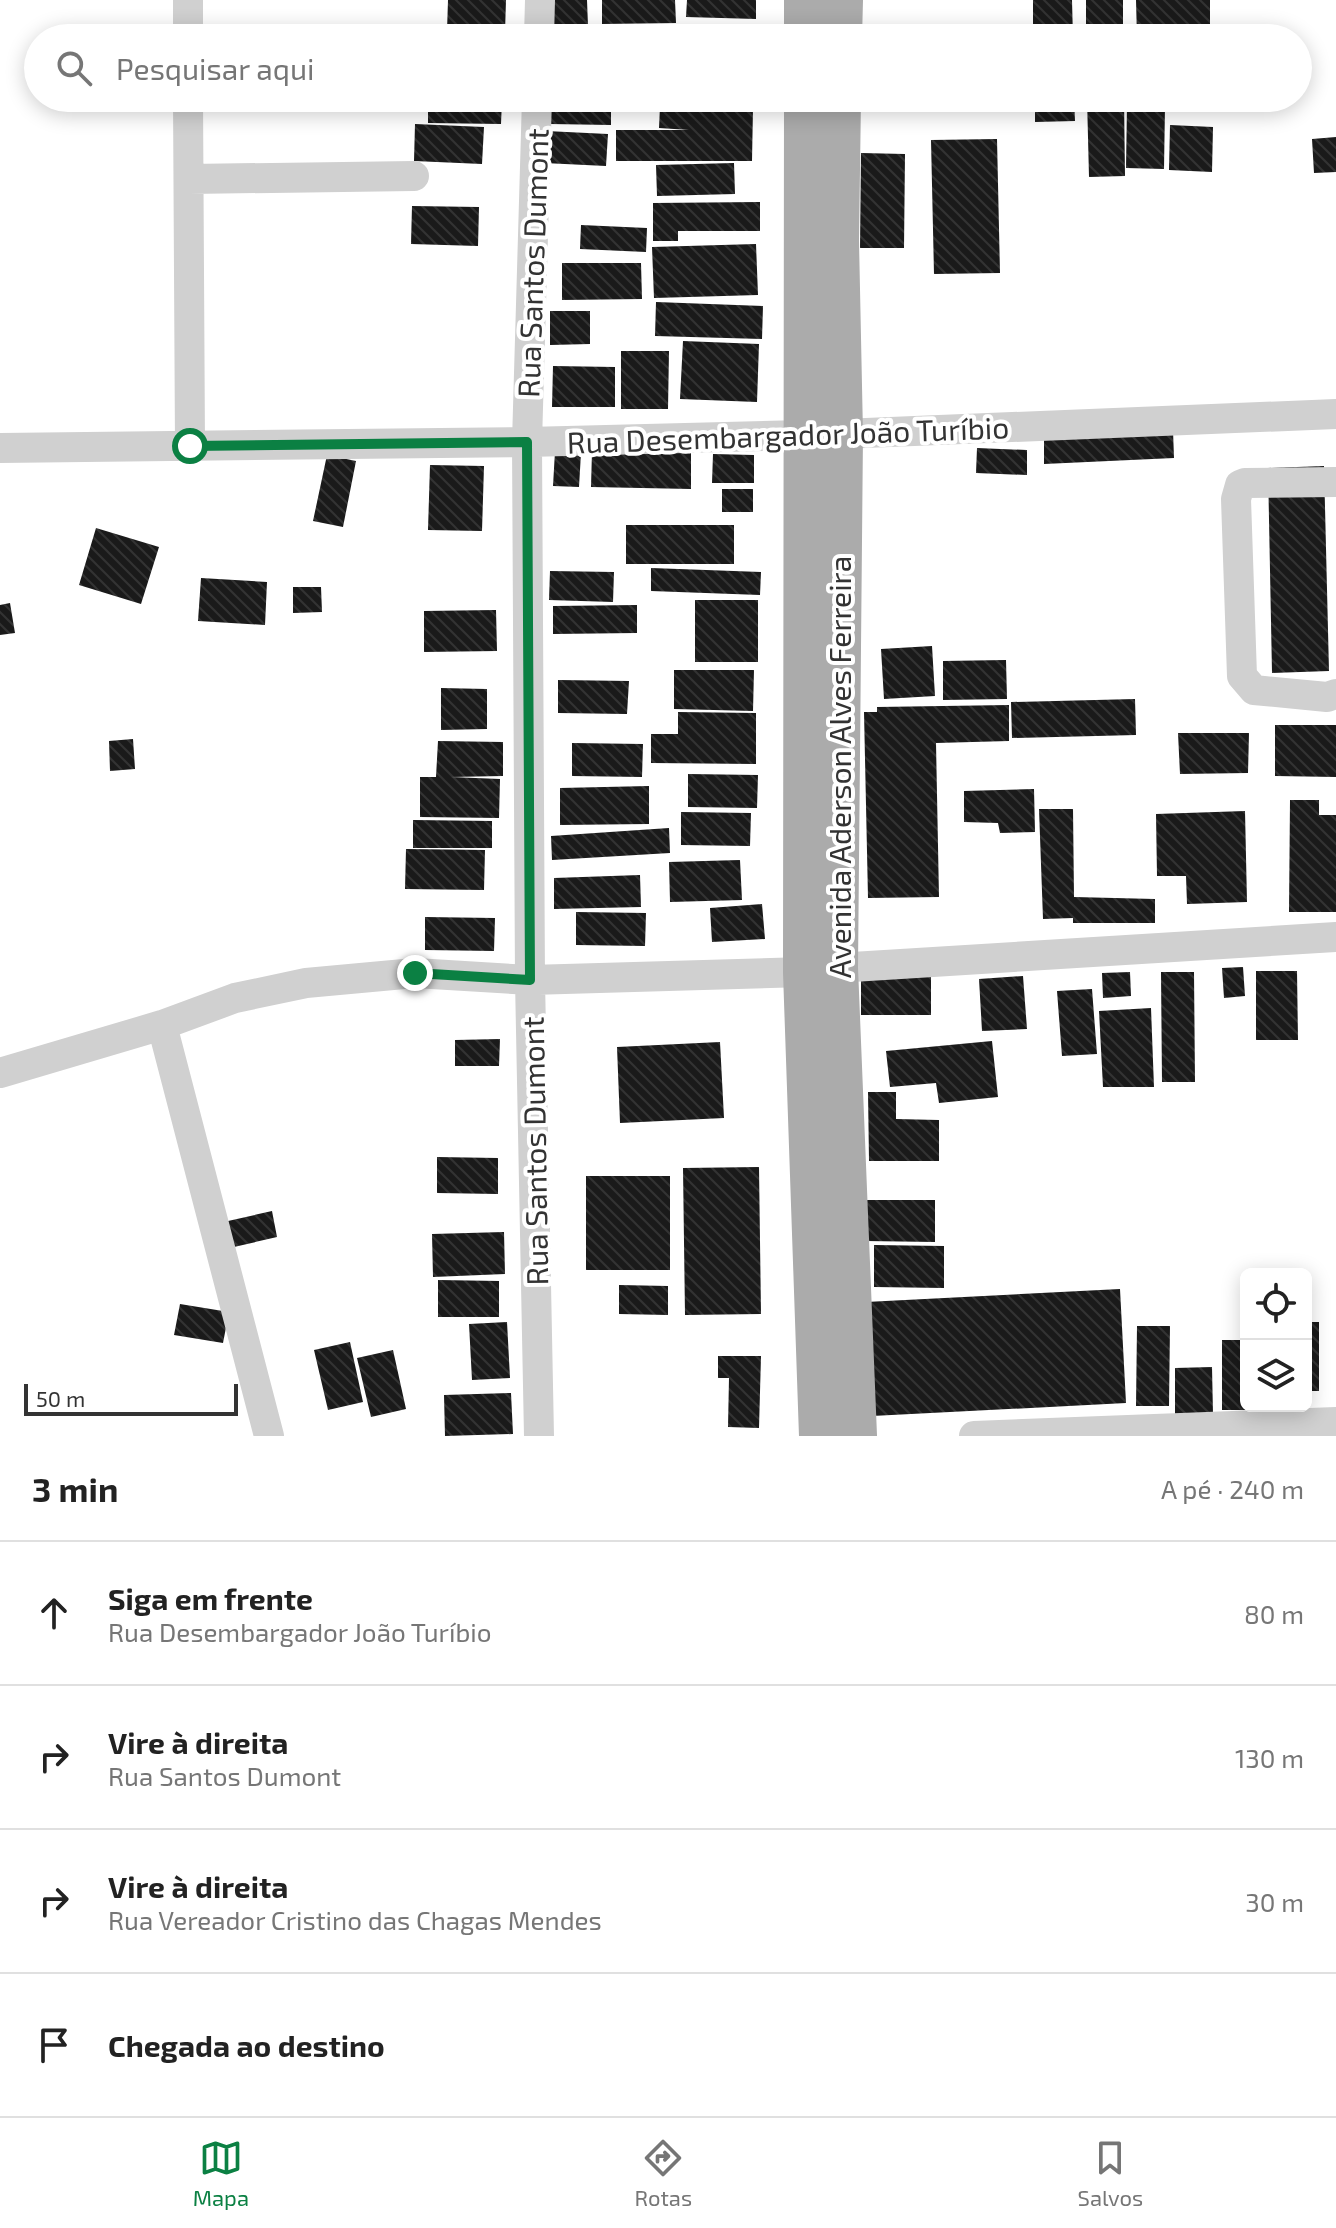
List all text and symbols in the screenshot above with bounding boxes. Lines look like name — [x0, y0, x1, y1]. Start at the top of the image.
search box — [24, 24, 1312, 112]
icon: search — [52, 46, 96, 90]
text: Pesquisar aqui — [116, 50, 314, 86]
street label: Rua Santos Dumont — [509, 128, 555, 398]
street label: Rua Desembargador João Turíbio — [566, 408, 1010, 460]
route start — [172, 428, 208, 464]
street label: Avenida Aderson Alves Ferreira — [821, 556, 857, 978]
route end — [397, 955, 433, 991]
street label: Rua Santos Dumont — [514, 1016, 554, 1286]
map controls — [1240, 1268, 1312, 1412]
button: locate — [1240, 1268, 1312, 1340]
button: layers — [1240, 1340, 1312, 1412]
scale bar — [24, 1380, 238, 1416]
text: 50 m — [36, 1385, 85, 1411]
text: 3 min — [32, 1468, 118, 1509]
text: A pé · 240 m — [1161, 1473, 1304, 1504]
text: Siga em frente — [108, 1580, 313, 1616]
icon: ahead — [32, 1591, 76, 1635]
text: 80 m — [1244, 1598, 1304, 1629]
text: Rua Desembargador João Turíbio — [108, 1616, 491, 1647]
text: Vire à direita — [108, 1724, 288, 1760]
icon: right — [32, 1735, 76, 1779]
text: 130 m — [1235, 1742, 1304, 1773]
text: Rua Santos Dumont — [108, 1760, 341, 1791]
text: Vire à direita — [108, 1868, 288, 1904]
icon: right — [32, 1879, 76, 1923]
text: 30 m — [1245, 1886, 1304, 1917]
text: Rua Vereador Cristino das Chagas Mendes — [108, 1904, 602, 1935]
icon: arrive — [32, 2023, 76, 2067]
text: Chegada ao destino — [108, 2027, 385, 2063]
tab: Mapa — [193, 2136, 249, 2210]
tab: Rotas — [634, 2136, 692, 2210]
tab: Salvos — [1078, 2136, 1143, 2210]

